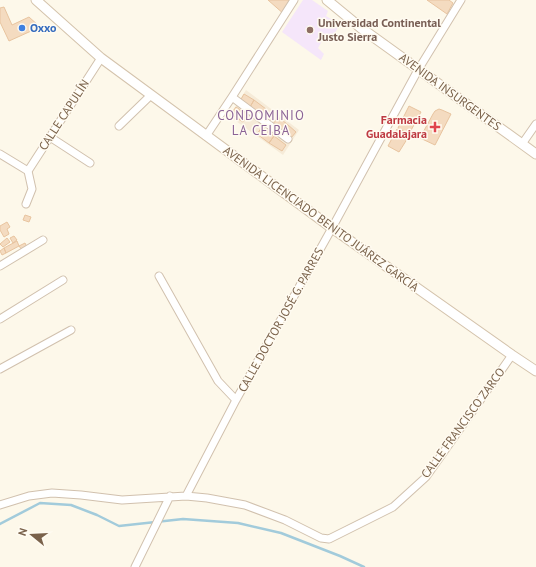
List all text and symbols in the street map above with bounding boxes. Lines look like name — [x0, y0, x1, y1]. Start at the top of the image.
place label: Universidad Continental Justo Sierra — [317, 15, 441, 44]
place label: Oxxo — [30, 20, 57, 35]
marker: Oxxo — [17, 23, 27, 33]
marker: Universidad Continental Justo Sierra — [305, 25, 315, 35]
street label: AVENIDA INSURGENTES — [396, 50, 504, 134]
street label: CALLE CAPULÍN — [35, 76, 92, 153]
district label: CONDOMINIO LA CEIBA — [217, 107, 305, 139]
place label: Farmacia Guadalajara — [366, 112, 427, 141]
marker: Farmacia Guadalajara — [430, 122, 440, 132]
street label: AVENIDA LICENCIADO BENITO JUÁREZ GARCÍA — [221, 143, 422, 295]
street label: CALLE DOCTOR JOSÉ G. PARRES — [235, 245, 327, 395]
street label: CALLE FRANCISCO ZARCO — [417, 365, 508, 481]
north arrow — [12, 515, 52, 555]
text: N — [15, 526, 30, 538]

